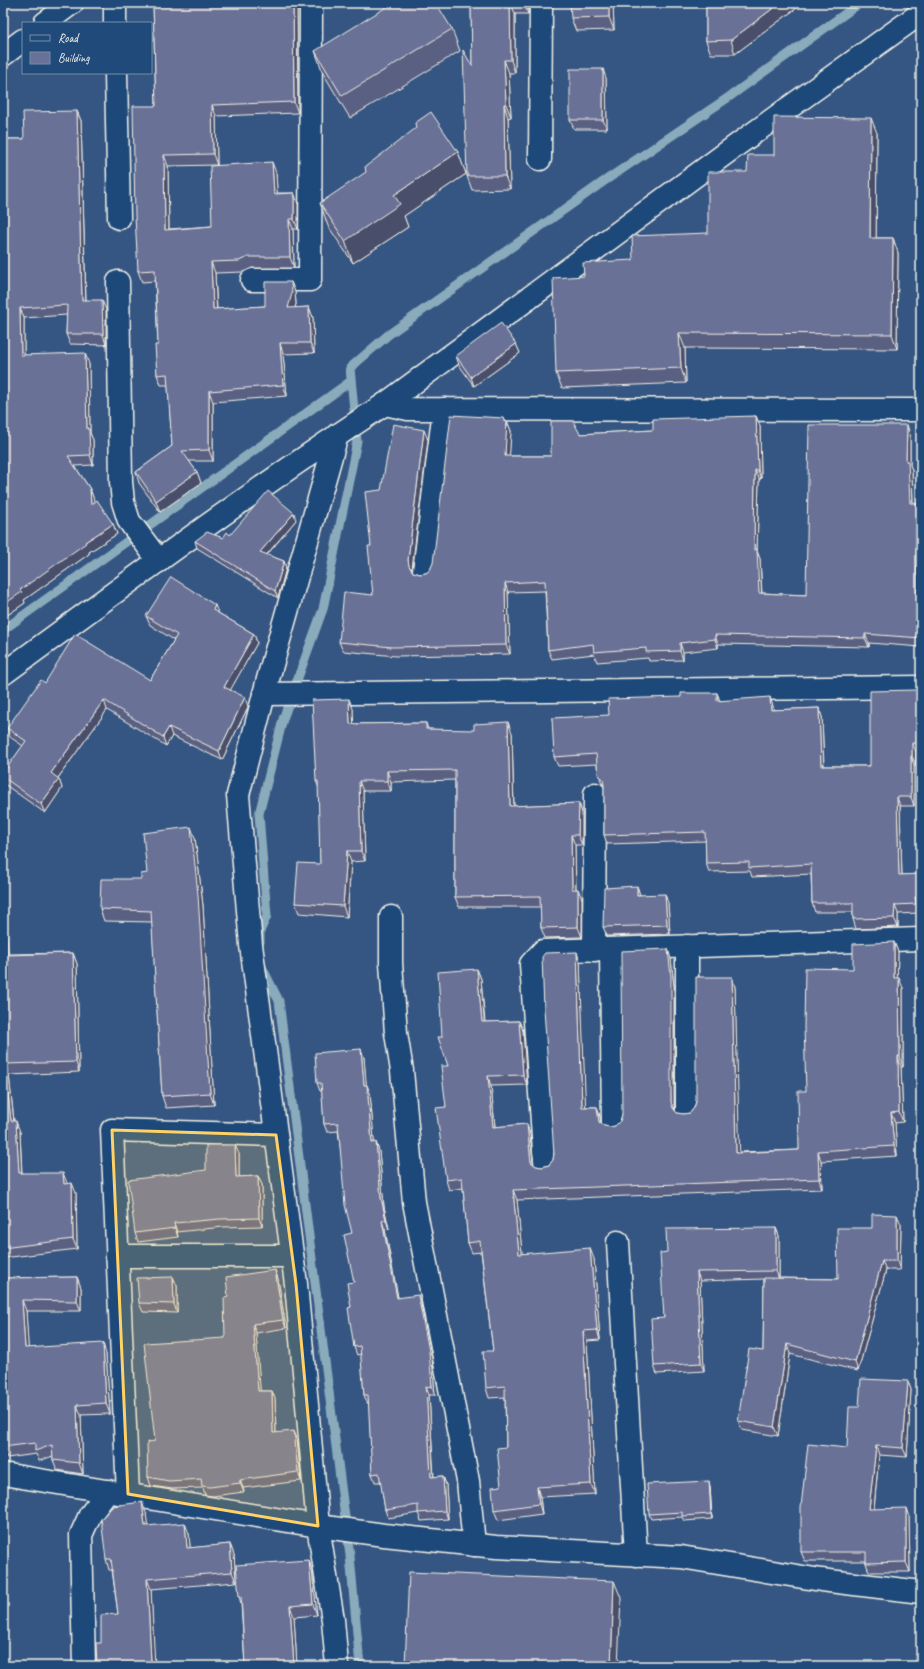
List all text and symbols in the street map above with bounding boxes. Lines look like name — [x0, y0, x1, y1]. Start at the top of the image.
legend — [22, 22, 152, 74]
text: Road — [58, 30, 80, 46]
text: Building — [58, 50, 90, 66]

